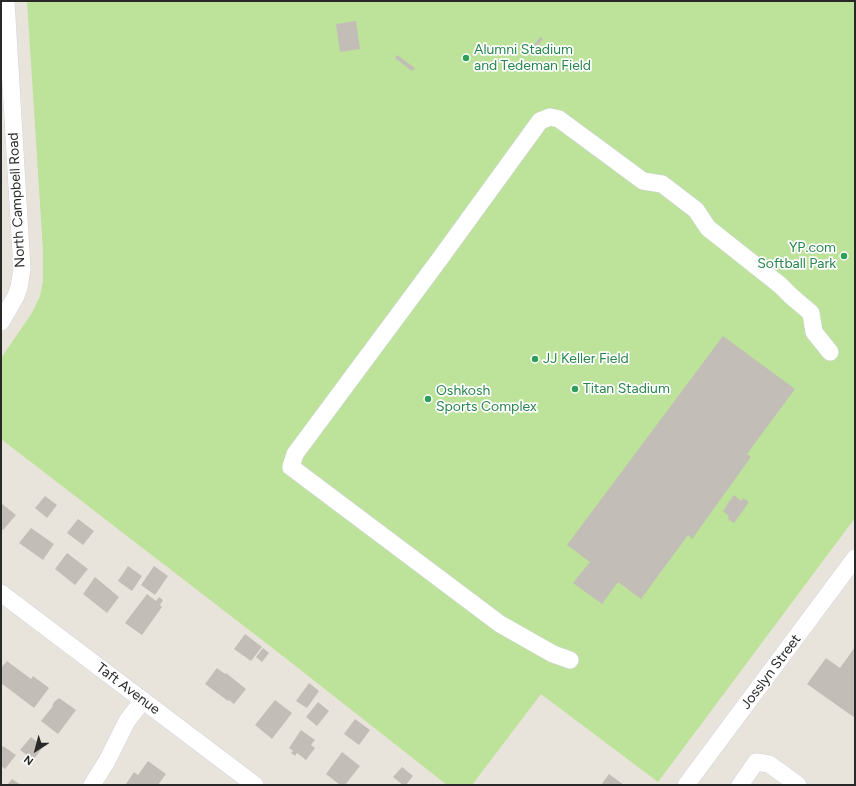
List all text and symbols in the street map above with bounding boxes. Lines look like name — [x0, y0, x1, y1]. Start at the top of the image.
place label: Alumni Stadium and Tedeman Field — [474, 42, 591, 74]
marker: Alumni Stadium and Tedeman Field — [461, 53, 471, 63]
street label: North Campbell Road — [5, 132, 29, 268]
place label: YP.com Softball Park — [757, 240, 836, 272]
marker: YP.com Softball Park — [839, 251, 849, 261]
place label: JJ Keller Field — [543, 351, 629, 367]
marker: JJ Keller Field — [530, 354, 540, 364]
place label: Titan Stadium — [583, 381, 670, 397]
place label: Oshkosh Sports Complex — [436, 383, 537, 416]
marker: Titan Stadium — [570, 384, 580, 394]
marker: Oshkosh Sports Complex — [423, 394, 433, 404]
street label: Josslyn Street — [737, 631, 805, 713]
street label: Taft Avenue — [93, 660, 163, 718]
north arrow — [16, 730, 56, 770]
text: N — [21, 752, 36, 768]

